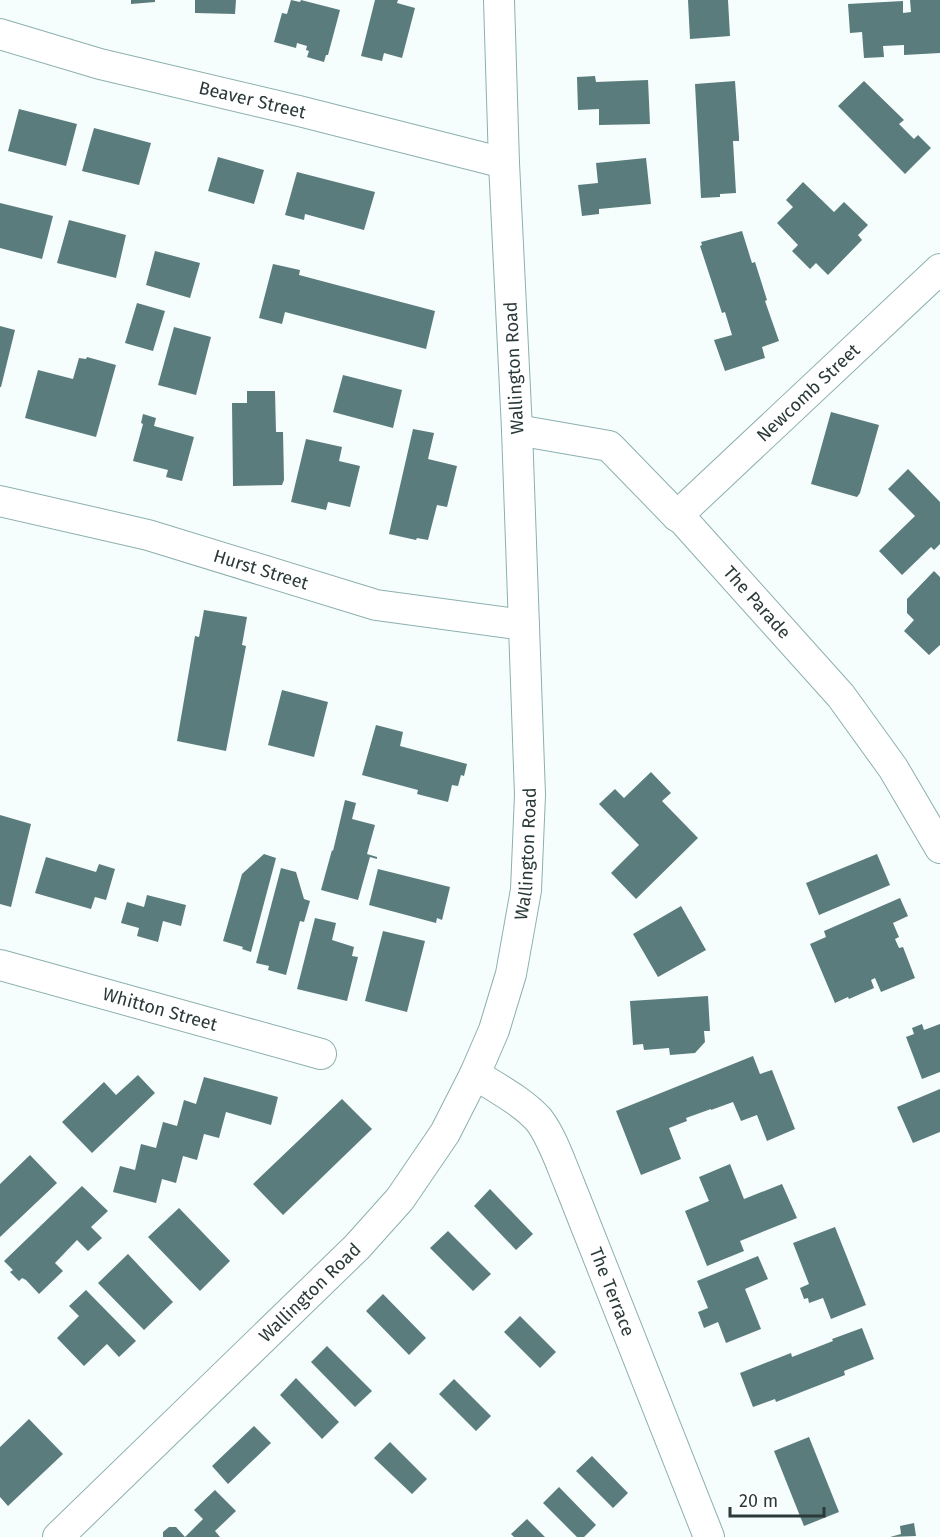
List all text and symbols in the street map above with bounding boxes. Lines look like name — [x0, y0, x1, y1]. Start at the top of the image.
street label: Beaver Street — [197, 77, 309, 123]
street label: Wallington Road — [500, 301, 528, 435]
street label: Newcomb Street — [752, 339, 865, 447]
street label: Hurst Street — [211, 545, 311, 595]
street label: The Parade — [719, 561, 795, 643]
street label: Wallington Road — [510, 787, 541, 922]
street label: Whitton Street — [100, 983, 220, 1036]
street label: Wallington Road — [255, 1238, 365, 1347]
street label: The Terrace — [585, 1244, 639, 1339]
scale bar — [730, 1480, 824, 1518]
text: 20 m — [739, 1490, 778, 1512]

